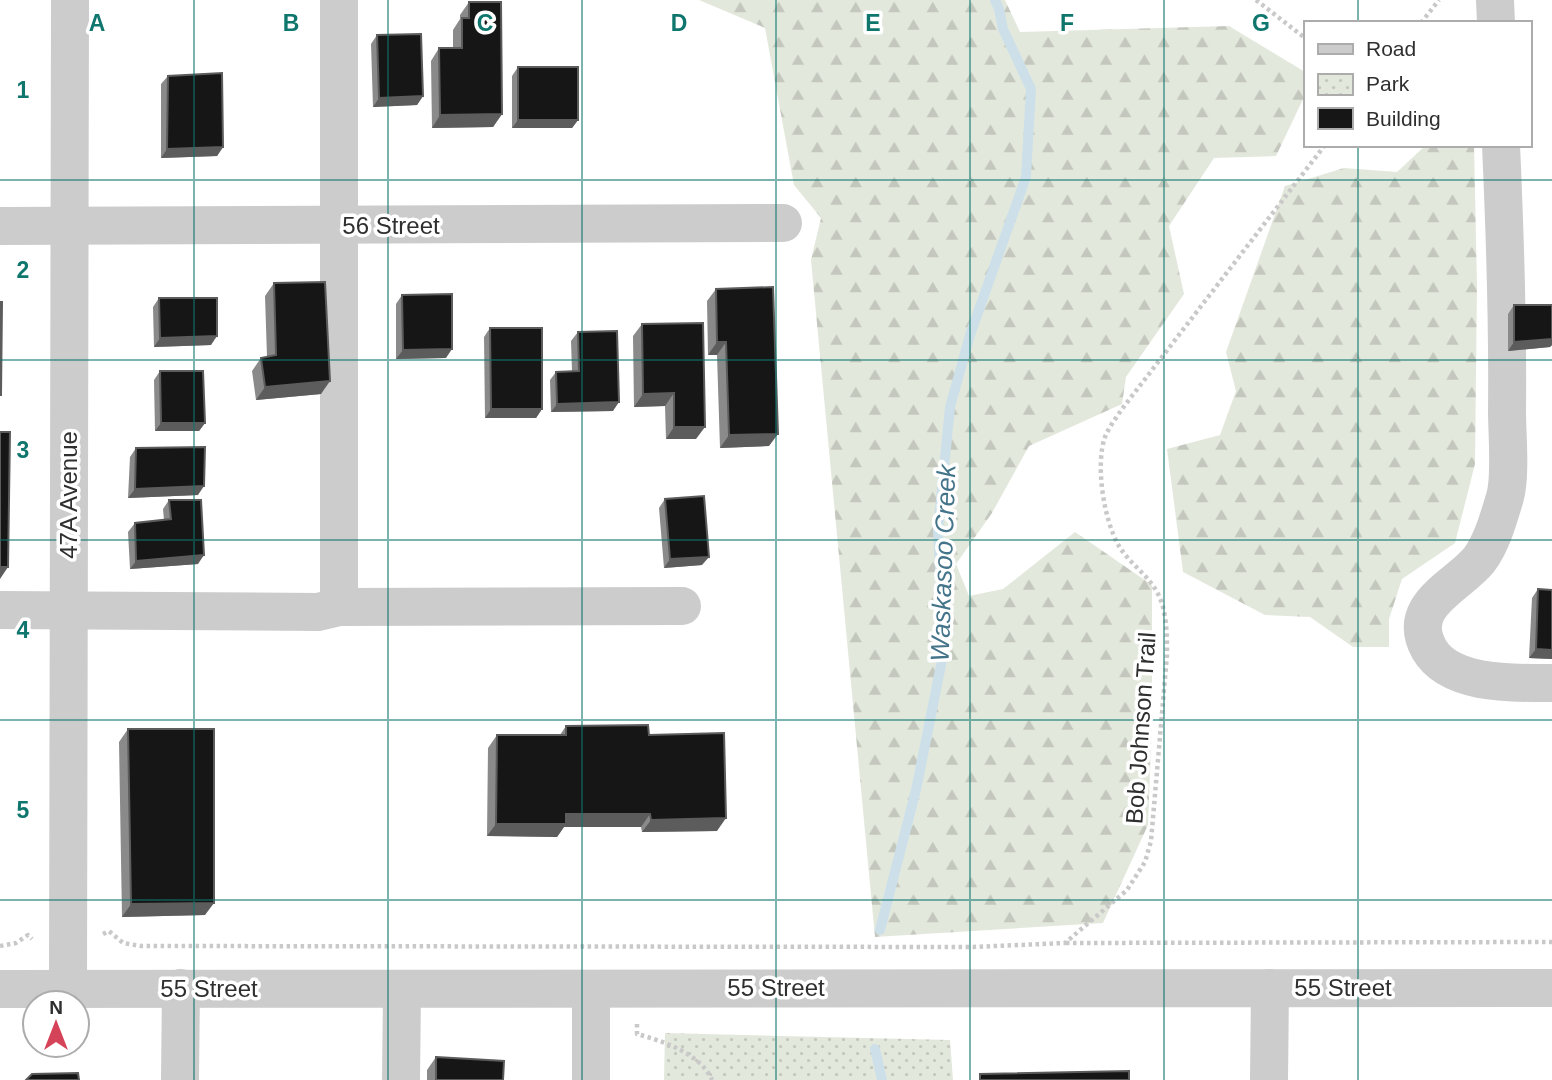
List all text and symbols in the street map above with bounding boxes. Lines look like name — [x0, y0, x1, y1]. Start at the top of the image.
text: A — [89, 10, 105, 36]
text: B — [283, 10, 299, 36]
text: C — [477, 10, 493, 36]
text: D — [671, 10, 687, 36]
text: E — [865, 10, 881, 36]
text: F — [1060, 10, 1074, 36]
text: G — [1252, 10, 1270, 36]
legend — [1304, 21, 1531, 147]
text: Road — [1366, 37, 1416, 60]
text: Park — [1366, 72, 1410, 95]
text: 1 — [17, 77, 30, 103]
text: Building — [1366, 107, 1441, 130]
street label: 56 Street — [342, 212, 440, 239]
text: 2 — [17, 257, 29, 283]
street label: 47A Avenue — [55, 431, 82, 559]
text: 3 — [17, 437, 29, 463]
water label: Waskasoo Creek — [925, 462, 962, 662]
text: 4 — [17, 617, 30, 643]
street label: Bob Johnson Trail — [1120, 631, 1161, 825]
text: 5 — [17, 797, 30, 823]
street label: 55 Street — [727, 974, 825, 1001]
street label: 55 Street — [1294, 974, 1392, 1001]
street label: 55 Street — [160, 975, 258, 1002]
north arrow — [21, 989, 91, 1059]
text: N — [49, 997, 63, 1018]

